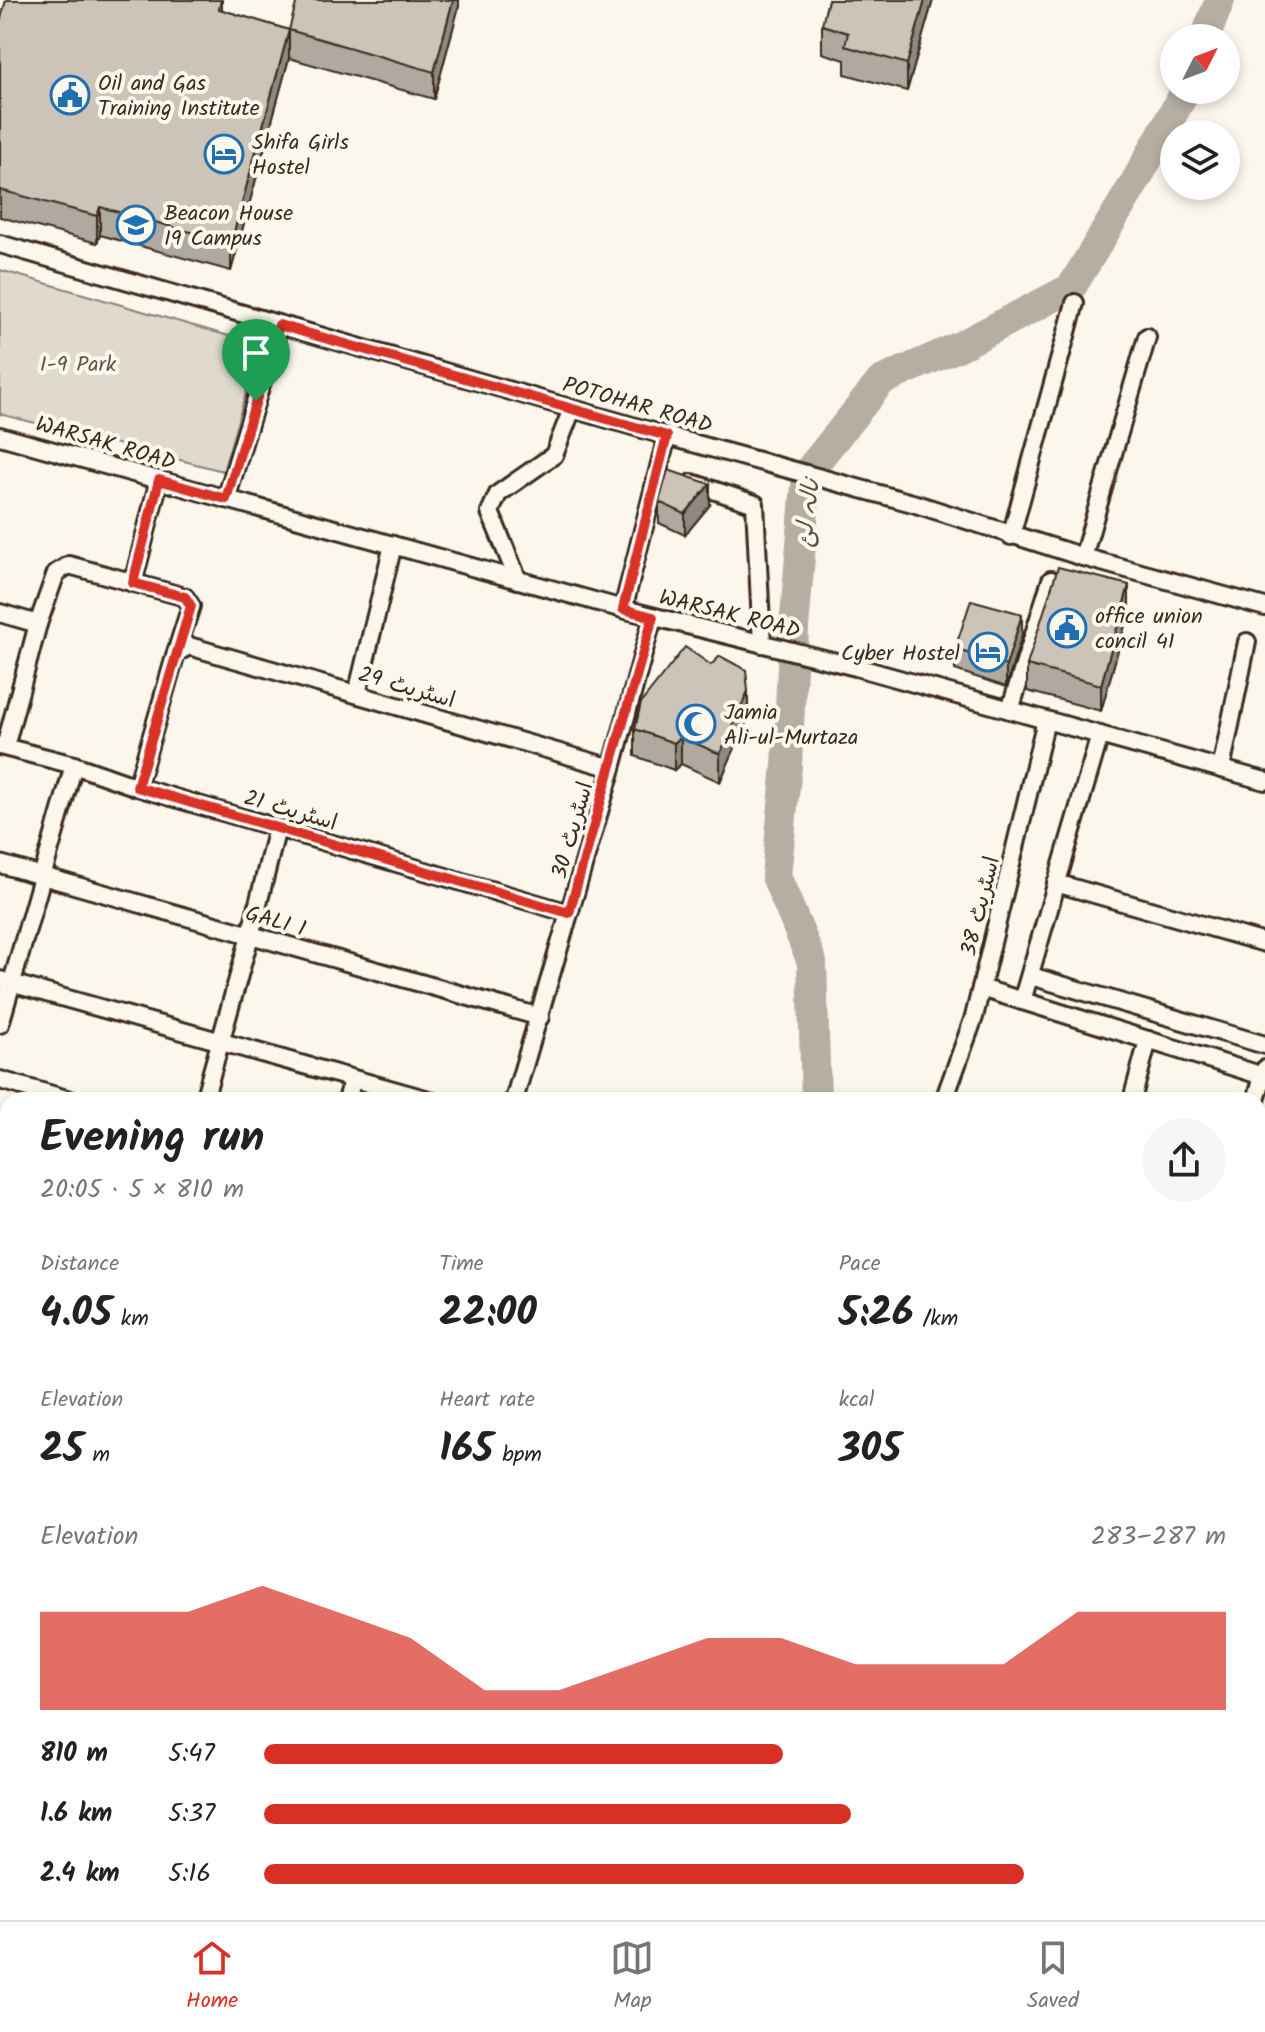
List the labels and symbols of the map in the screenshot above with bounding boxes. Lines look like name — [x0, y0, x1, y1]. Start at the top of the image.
north arrow — [1160, 24, 1240, 104]
place label: Oil and Gas Training Institute — [98, 67, 260, 127]
public building icon: Oil and Gas Training Institute — [49, 74, 91, 116]
place label: Shifa Girls Hostel — [252, 126, 349, 186]
hotel icon: Shifa Girls Hostel — [203, 133, 245, 175]
place label: Beacon House I9 Campus — [164, 197, 293, 257]
school or university icon: Beacon House I9 Campus — [115, 204, 157, 246]
pin — [222, 319, 290, 401]
park label: I-9 Park — [40, 348, 117, 383]
street label: POTOHAR ROAD — [558, 368, 716, 445]
street label: WARSAK ROAD — [31, 408, 179, 481]
water label: نالہ لئ — [785, 474, 832, 549]
street label: WARSAK ROAD — [655, 581, 804, 650]
place label: office union concil 41 — [1095, 600, 1203, 660]
public building icon: office union concil 41 — [1046, 607, 1088, 649]
hotel icon: Cyber Hostel — [967, 631, 1009, 673]
place label: Cyber Hostel — [841, 637, 961, 672]
street label: اسٹریٹ 29 — [354, 658, 459, 719]
place label: Jamia Ali-ul-Murtaza — [724, 696, 858, 756]
mosque icon: Jamia Ali-ul-Murtaza — [675, 703, 717, 745]
street label: اسٹریٹ 30 — [543, 778, 604, 883]
street label: اسٹریٹ 21 — [240, 781, 341, 841]
street label: اسٹریٹ 38 — [952, 853, 1011, 960]
street label: GALI 1 — [241, 897, 310, 948]

